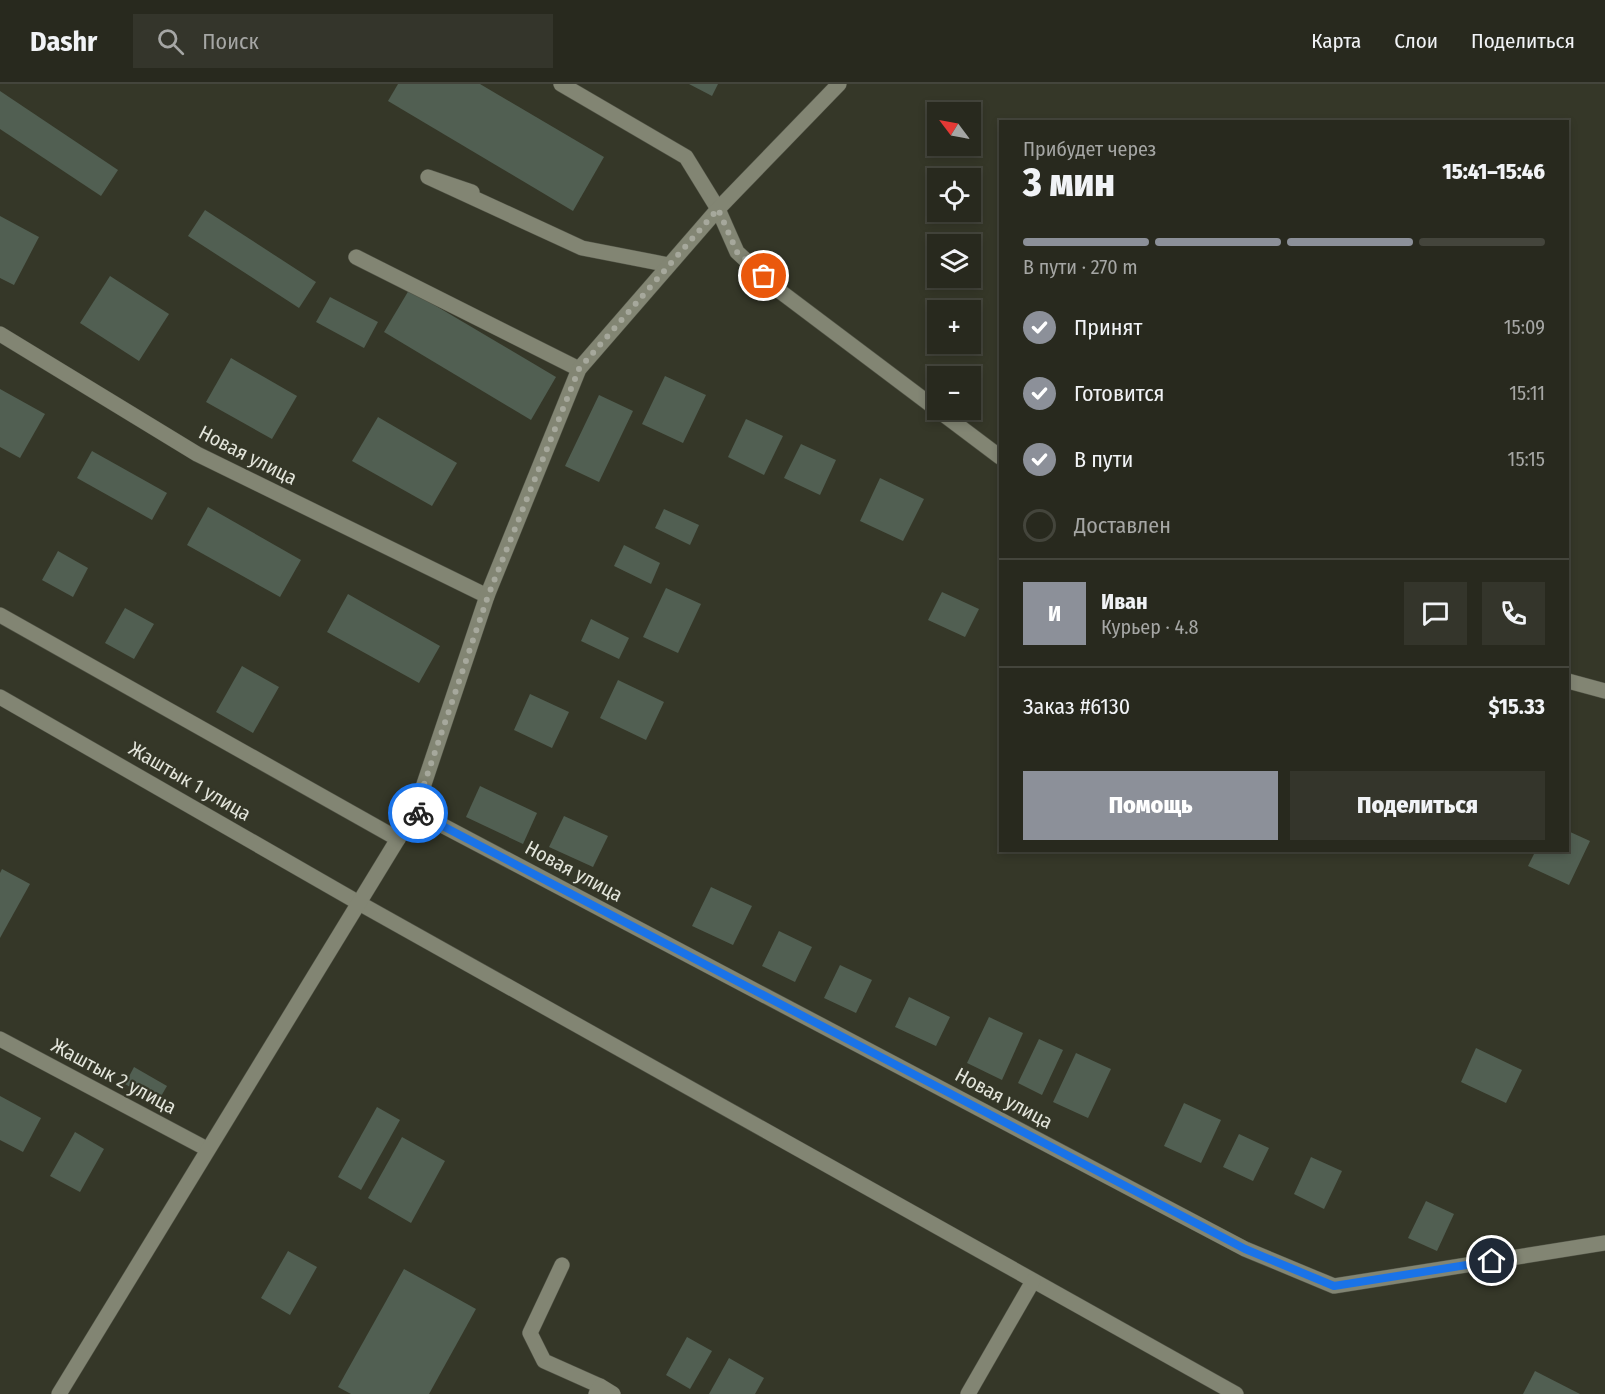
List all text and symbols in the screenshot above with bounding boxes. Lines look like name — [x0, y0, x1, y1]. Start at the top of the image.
search box — [133, 14, 553, 68]
text: Dashr — [30, 25, 97, 58]
icon: search — [154, 25, 187, 58]
text: Поиск — [202, 28, 259, 55]
text: Карта — [1311, 28, 1361, 54]
text: Слои — [1394, 28, 1438, 54]
text: Поделиться — [1471, 28, 1575, 54]
north arrow — [927, 102, 981, 156]
map controls — [927, 102, 981, 420]
text: Прибудет через — [1023, 137, 1156, 161]
text: 15:41–15:46 — [1442, 158, 1545, 185]
text: 3 мин — [1023, 160, 1115, 206]
button: locate — [927, 168, 981, 222]
button: layers — [927, 234, 981, 288]
pin — [738, 250, 789, 301]
text: В пути · 270 m — [1023, 255, 1138, 279]
icon: bag — [747, 259, 780, 292]
button: + — [927, 300, 981, 354]
icon: check — [1023, 311, 1056, 344]
text: Принят — [1074, 314, 1142, 341]
text: 15:09 — [1504, 315, 1545, 339]
button: − — [927, 366, 981, 420]
icon: check — [1023, 377, 1056, 410]
text: Готовится — [1074, 380, 1165, 407]
text: 15:11 — [1509, 381, 1545, 405]
street label: Новая улица — [195, 420, 301, 490]
icon: check — [1023, 443, 1056, 476]
text: В пути — [1074, 446, 1133, 473]
text: 15:15 — [1508, 447, 1545, 471]
text: Доставлен — [1074, 512, 1171, 539]
button: chat — [1404, 582, 1467, 645]
button: phone — [1482, 582, 1545, 645]
text: Иван — [1101, 588, 1148, 615]
text: И — [1048, 600, 1061, 627]
text: Курьер · 4.8 — [1101, 615, 1198, 639]
text: Заказ #6130 — [1023, 693, 1130, 720]
text: $15.33 — [1489, 693, 1545, 720]
street label: Жаштык 1 улица — [125, 736, 255, 826]
button: Помощь — [1023, 771, 1278, 840]
button: Поделиться — [1290, 771, 1545, 840]
courier — [388, 783, 448, 843]
icon: bike — [402, 797, 435, 830]
street label: Новая улица — [521, 835, 627, 907]
street label: Жаштык 2 улица — [47, 1033, 181, 1119]
street label: Новая улица — [951, 1062, 1057, 1134]
pin — [1466, 1235, 1517, 1286]
icon: home — [1475, 1244, 1508, 1277]

